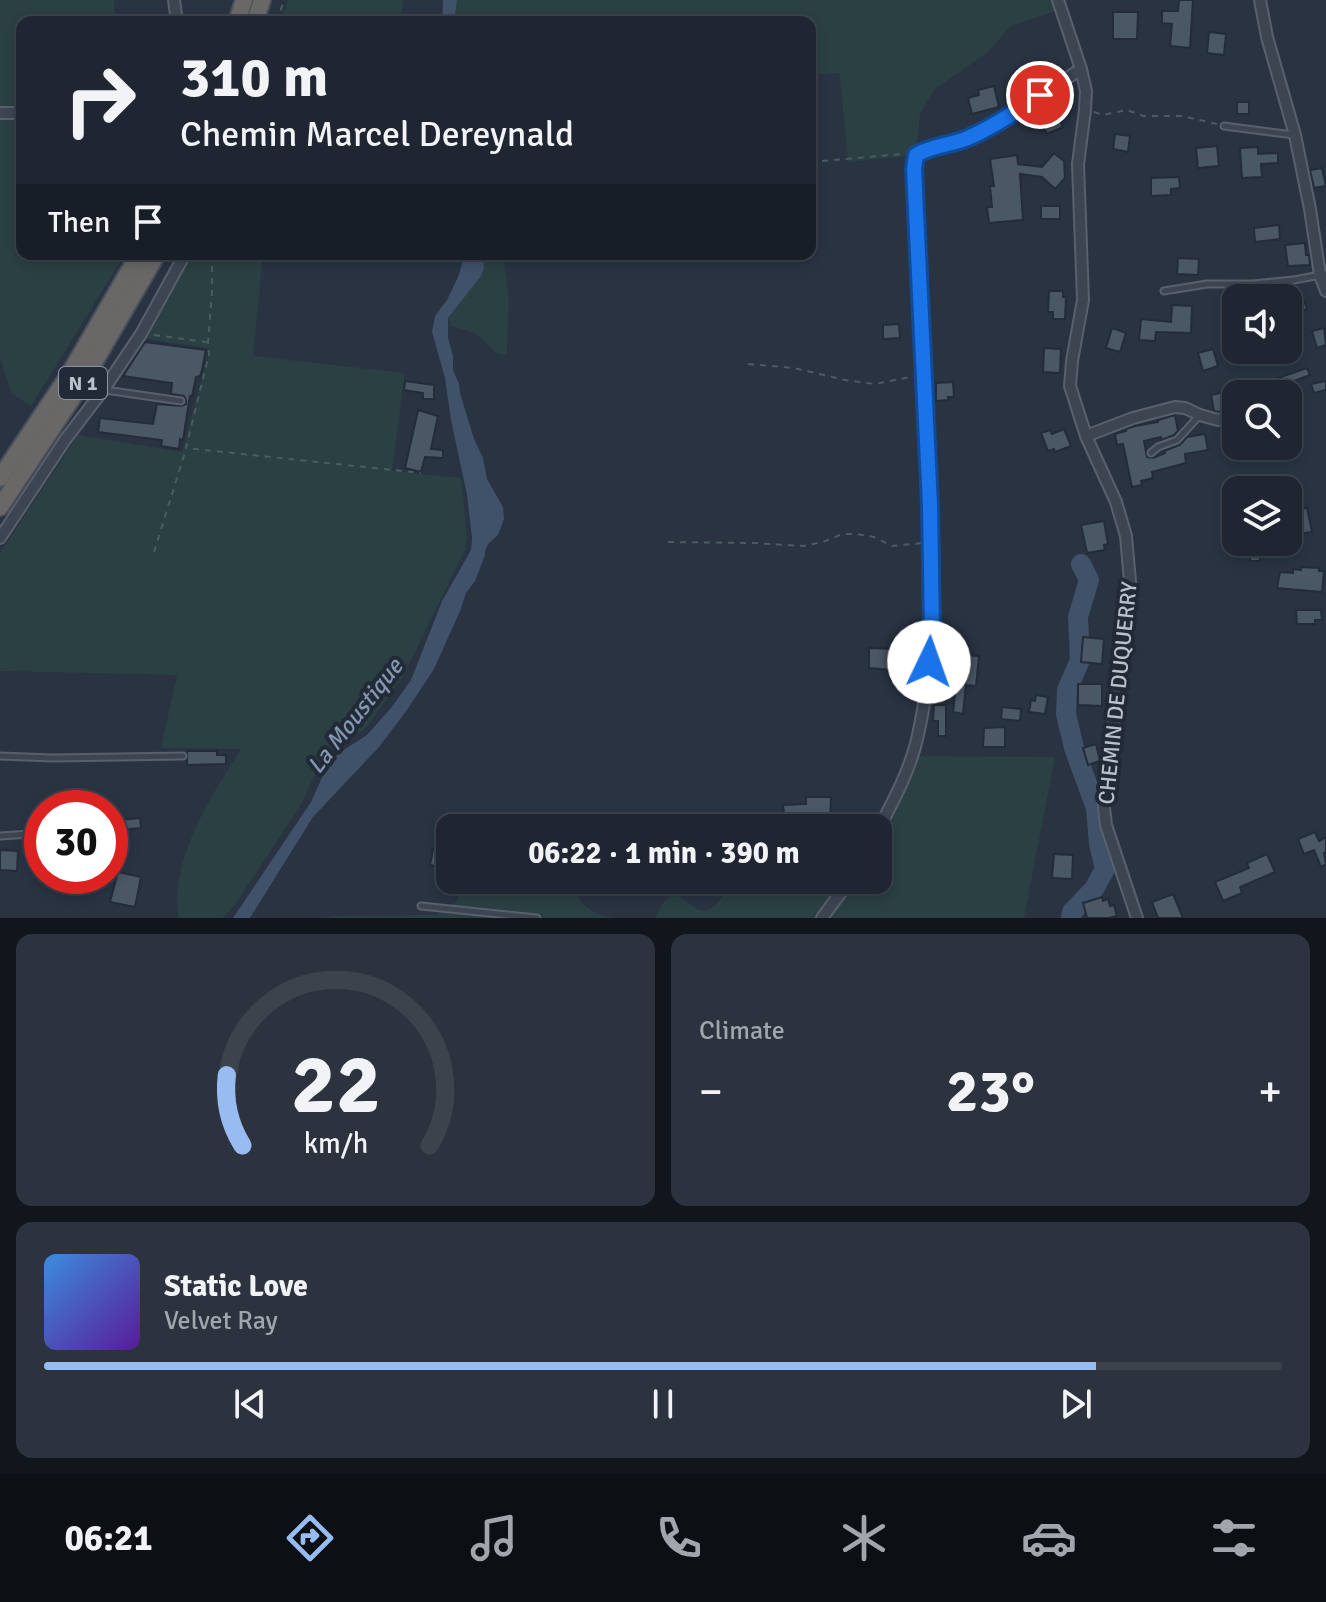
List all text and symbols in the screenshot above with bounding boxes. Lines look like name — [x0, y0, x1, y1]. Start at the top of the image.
text: 310 m — [180, 43, 328, 112]
icon: right — [48, 48, 152, 152]
pin — [1006, 61, 1074, 129]
icon: arrive — [1018, 73, 1062, 117]
text: Chemin Marcel Dereynald — [180, 112, 574, 157]
icon: arrive — [126, 200, 170, 244]
text: Then — [48, 204, 110, 241]
map controls — [1222, 284, 1302, 556]
button: sound — [1222, 284, 1302, 364]
road number: N 1 — [59, 367, 107, 399]
button: search — [1222, 380, 1302, 460]
button: layers — [1222, 476, 1302, 556]
street label: CHEMIN DE DUQUERRY — [1092, 581, 1143, 806]
position arrow — [887, 620, 971, 704]
water label: La Moustique — [301, 652, 410, 780]
speed limit sign: 30 — [24, 790, 128, 894]
text: 06:22 · 1 min · 390 m — [528, 835, 800, 872]
text: Climate — [699, 1015, 785, 1047]
text: 22 — [291, 1034, 380, 1136]
text: 23° — [946, 1055, 1035, 1129]
text: − — [699, 1065, 723, 1119]
text: + — [1258, 1065, 1282, 1119]
text: km/h — [303, 1126, 368, 1161]
text: Static Love — [164, 1268, 308, 1305]
text: Velvet Ray — [164, 1305, 278, 1337]
icon: previous — [228, 1382, 272, 1426]
icon: pause — [641, 1382, 685, 1426]
icon: next — [1054, 1382, 1098, 1426]
icon: directions — [282, 1510, 338, 1566]
icon: music — [466, 1510, 522, 1566]
icon: phone — [651, 1510, 707, 1566]
icon: climate — [836, 1510, 892, 1566]
icon: car — [1021, 1510, 1077, 1566]
icon: filters — [1206, 1510, 1262, 1566]
text: 06:21 — [64, 1516, 153, 1561]

